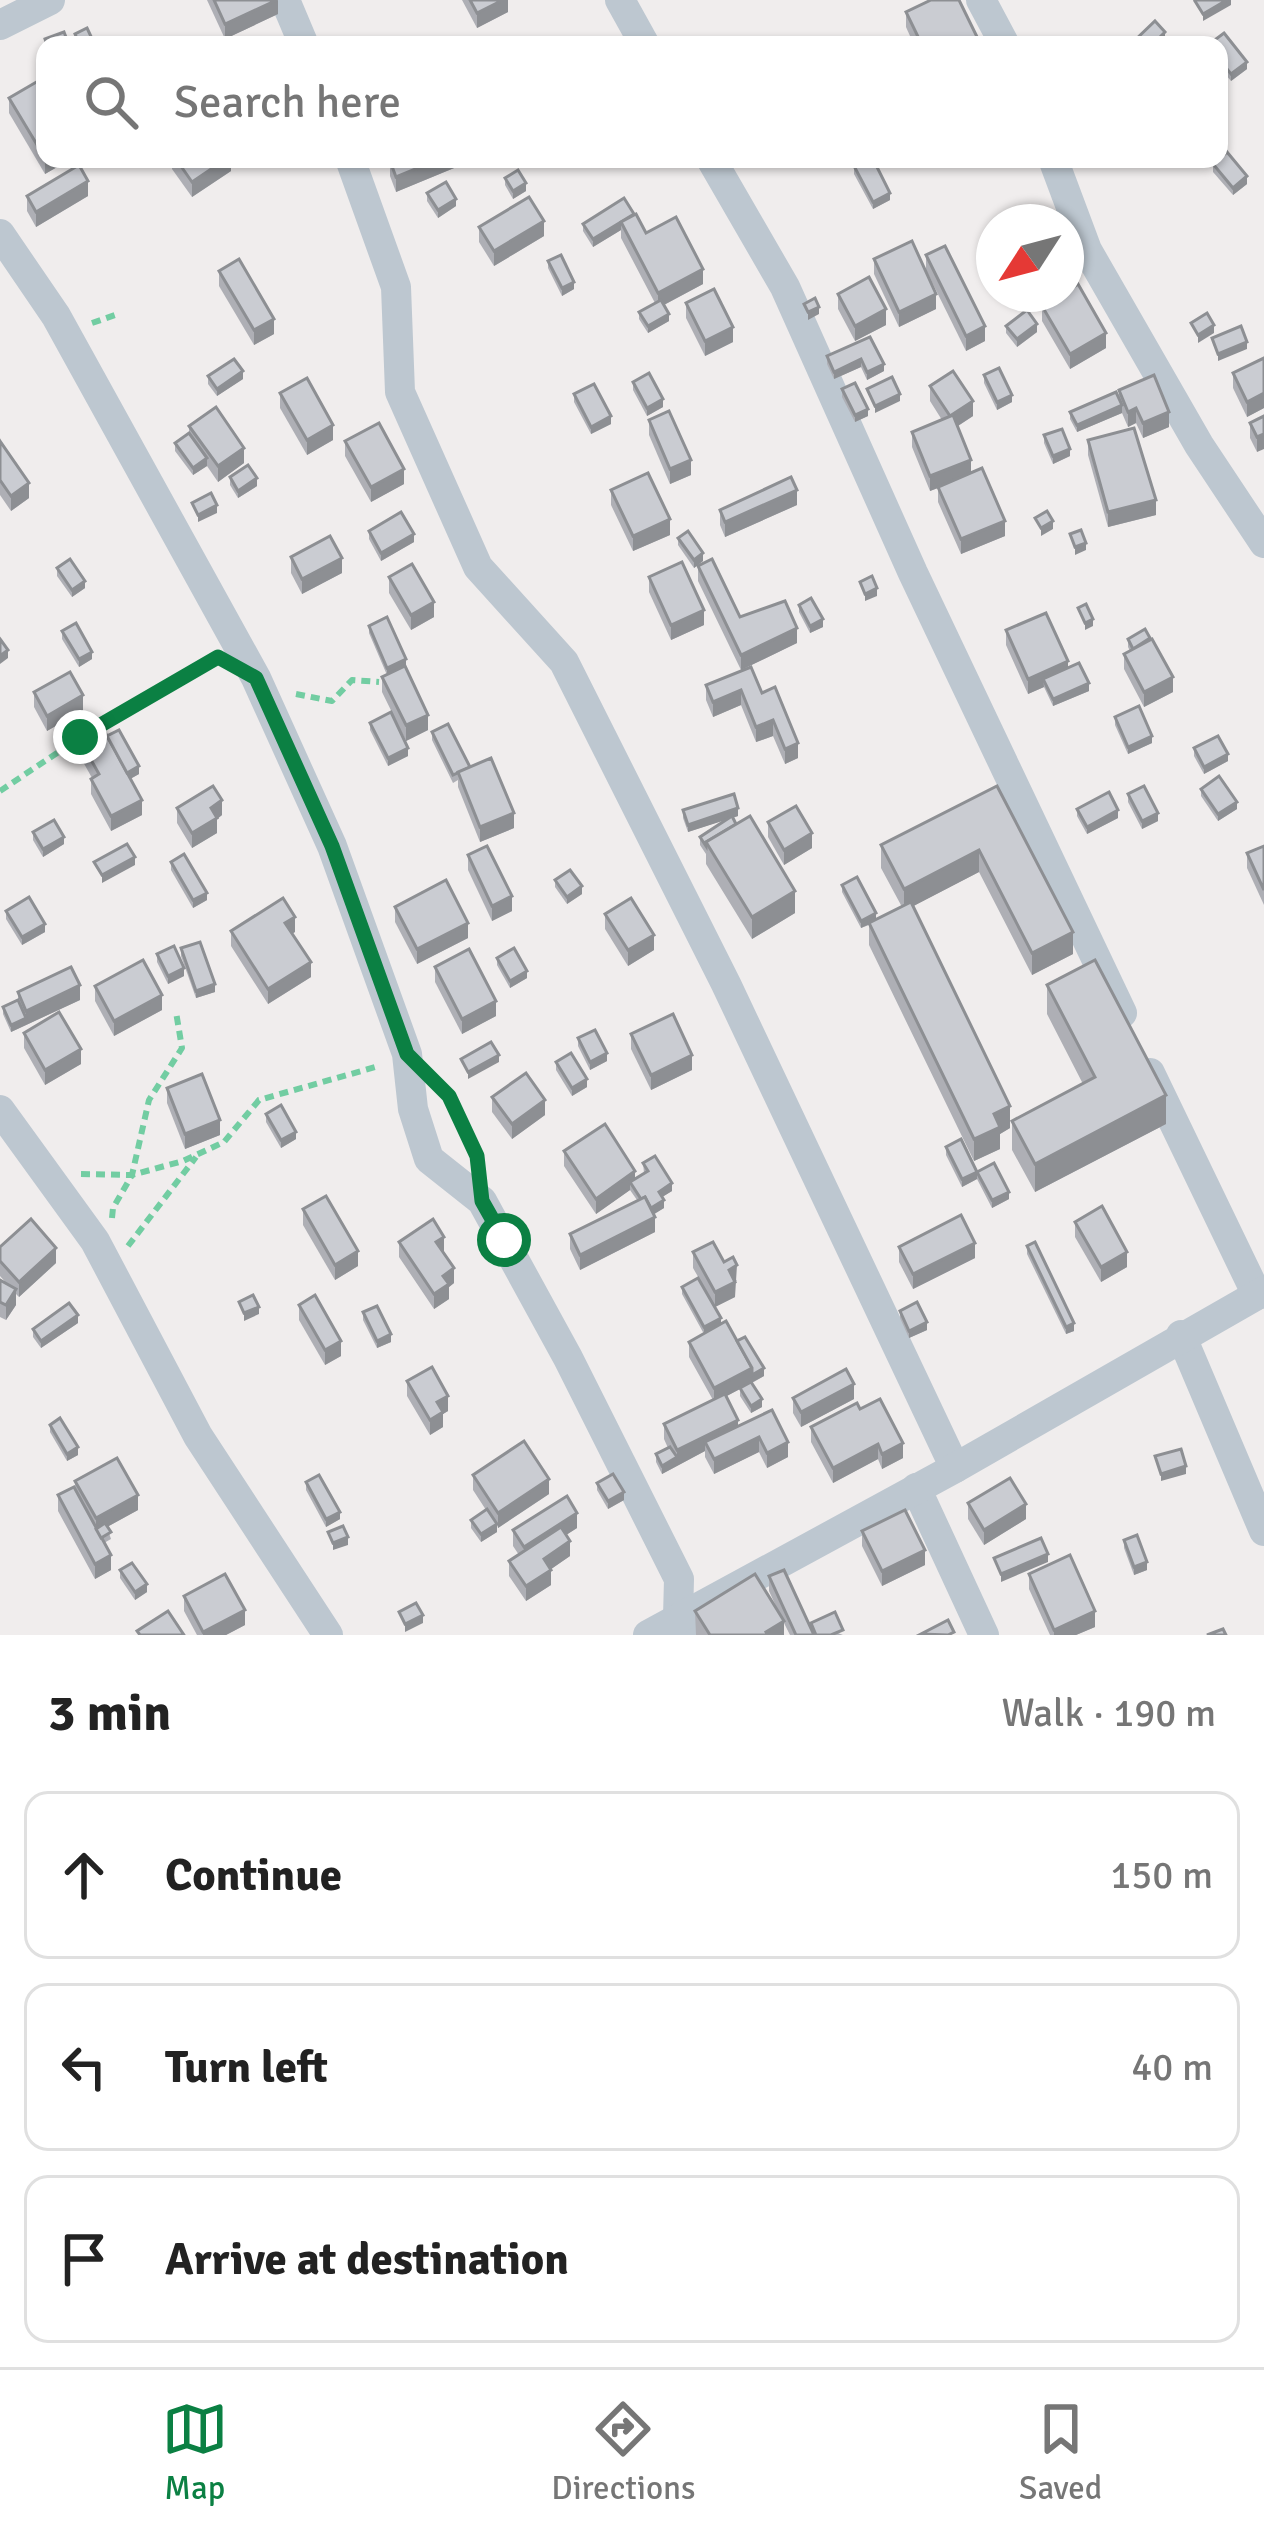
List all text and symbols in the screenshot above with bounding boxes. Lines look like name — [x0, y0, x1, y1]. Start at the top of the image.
search box — [36, 36, 1228, 168]
icon: search — [78, 69, 144, 135]
text: Search here — [174, 75, 401, 130]
north arrow — [976, 204, 1084, 312]
route end — [53, 710, 107, 764]
route start — [477, 1213, 531, 1267]
text: 3 min — [48, 1682, 171, 1745]
text: Walk · 190 m — [1002, 1689, 1216, 1737]
icon: ahead — [51, 1842, 117, 1908]
text: Continue — [165, 1848, 342, 1903]
text: 150 m — [1110, 1851, 1213, 1899]
icon: left — [51, 2034, 117, 2100]
text: Turn left — [165, 2040, 328, 2095]
text: 40 m — [1131, 2043, 1213, 2091]
icon: arrive — [51, 2226, 117, 2292]
text: Arrive at destination — [165, 2232, 569, 2287]
tab: Map — [162, 2396, 228, 2509]
tab: Directions — [551, 2396, 696, 2509]
tab: Saved — [1019, 2396, 1102, 2509]

